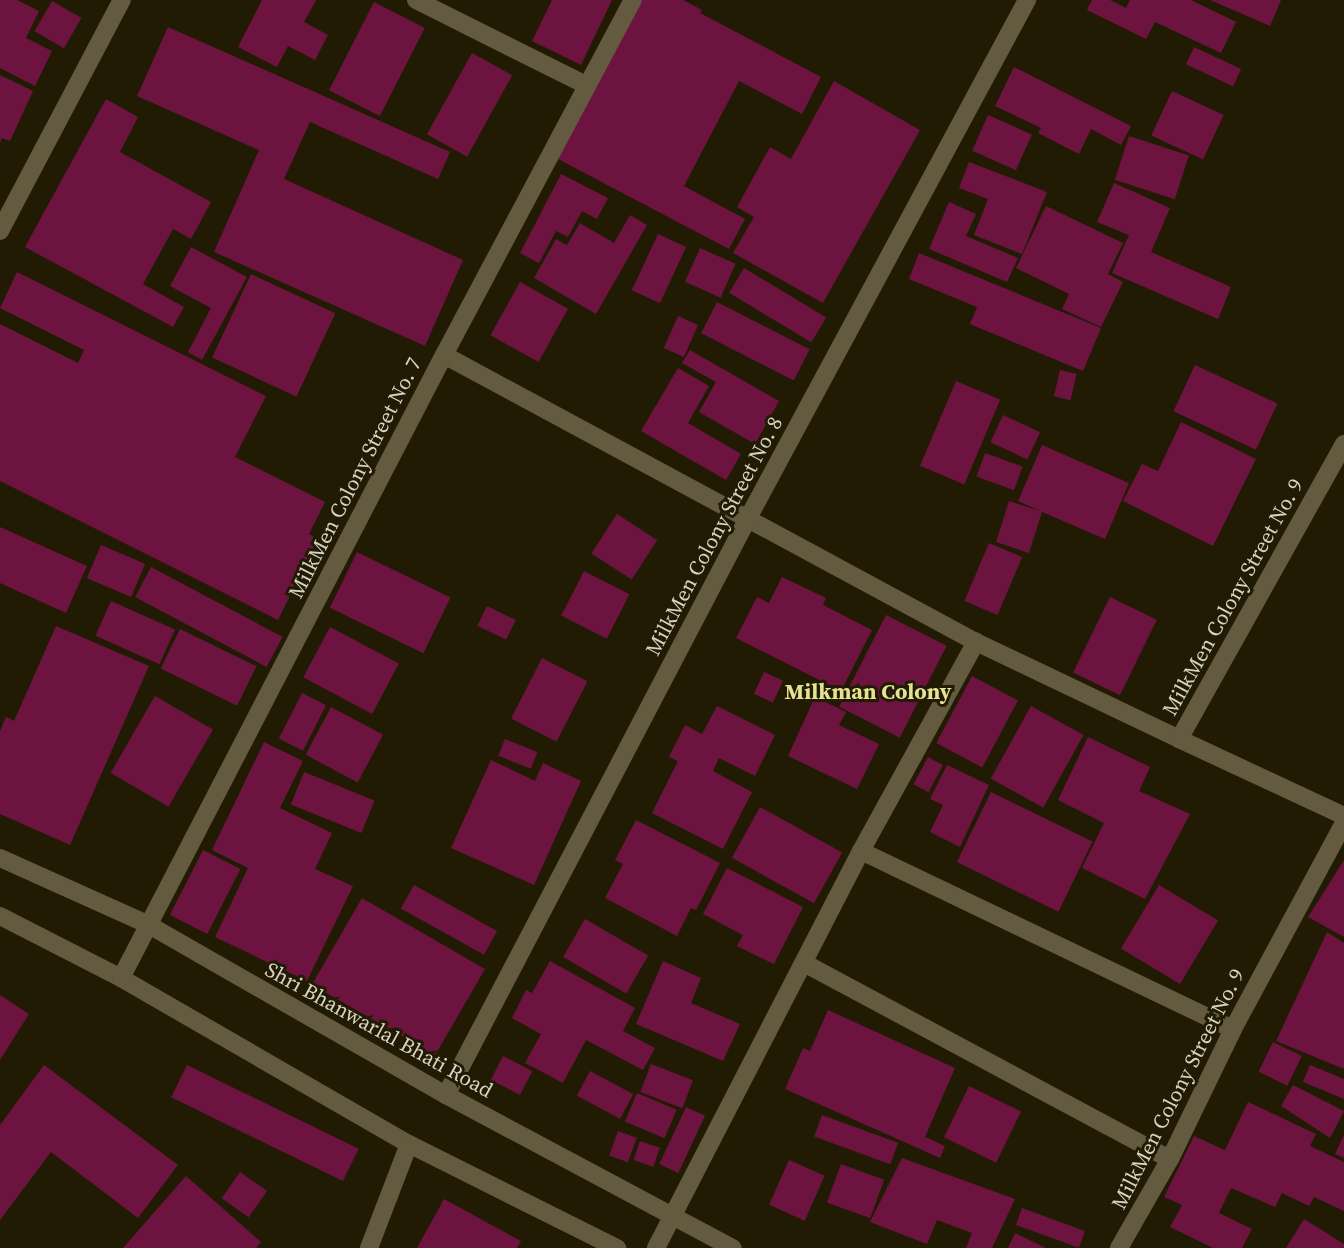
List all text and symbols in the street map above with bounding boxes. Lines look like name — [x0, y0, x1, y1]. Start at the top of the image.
street label: MilkMen Colony Street No. 7 — [283, 353, 427, 603]
street label: MilkMen Colony Street No. 8 — [640, 412, 788, 660]
street label: MilkMen Colony Street No. 9 — [1157, 474, 1309, 720]
district label: Milkman Colony — [785, 679, 951, 705]
street label: Shri Bhanwarlal Bhati Road — [261, 957, 497, 1103]
street label: MilkMen Colony Street No. 9 — [1106, 964, 1250, 1214]

